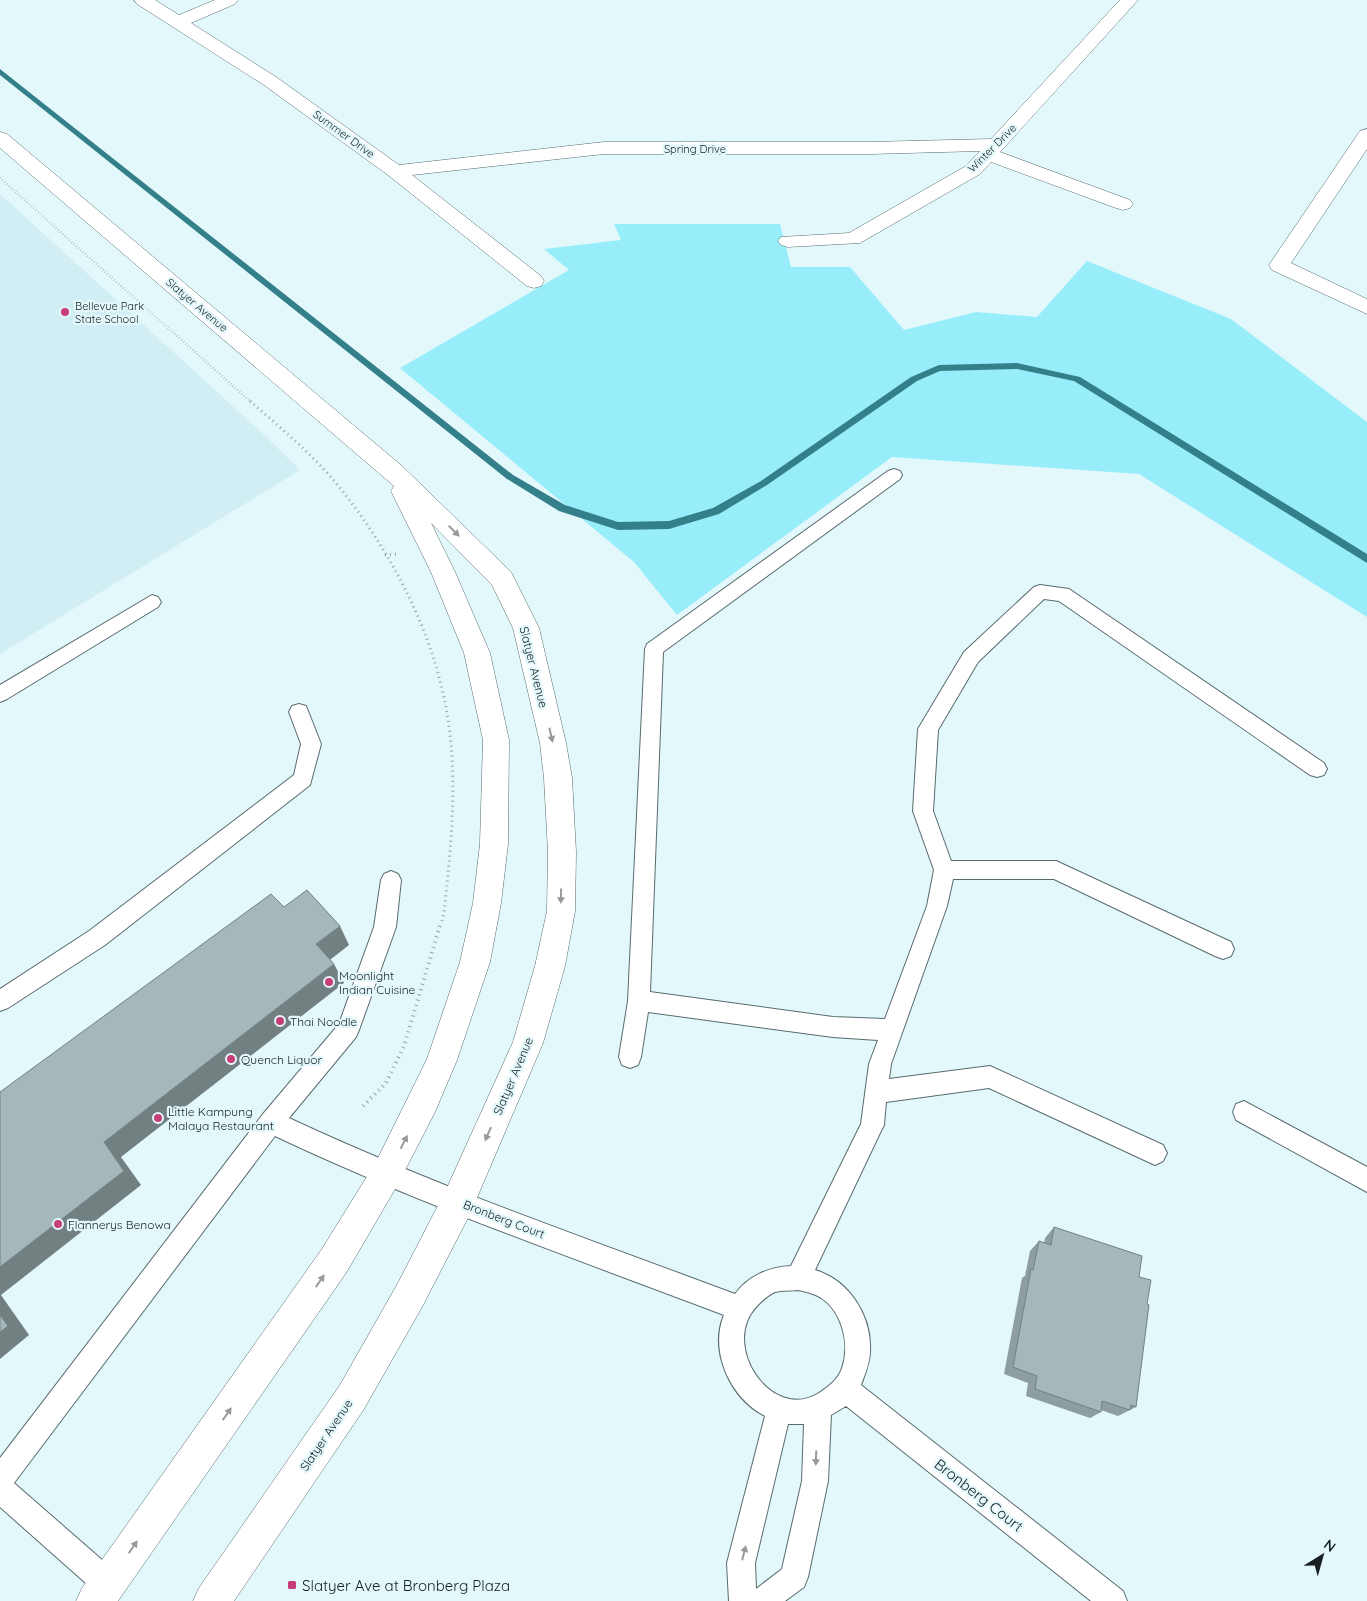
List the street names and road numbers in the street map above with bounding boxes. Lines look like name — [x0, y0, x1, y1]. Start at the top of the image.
street label: Summer Drive — [311, 107, 377, 161]
street label: Winter Drive — [965, 121, 1019, 175]
street label: Spring Drive — [664, 142, 726, 156]
street label: Slatyer Avenue — [163, 275, 231, 335]
street label: Slatyer Avenue — [517, 625, 551, 709]
street label: Slatyer Avenue — [490, 1035, 536, 1117]
street label: Bronberg Court — [461, 1197, 547, 1241]
street label: Slatyer Avenue — [296, 1396, 356, 1474]
street label: Bronberg Court — [931, 1454, 1027, 1536]

